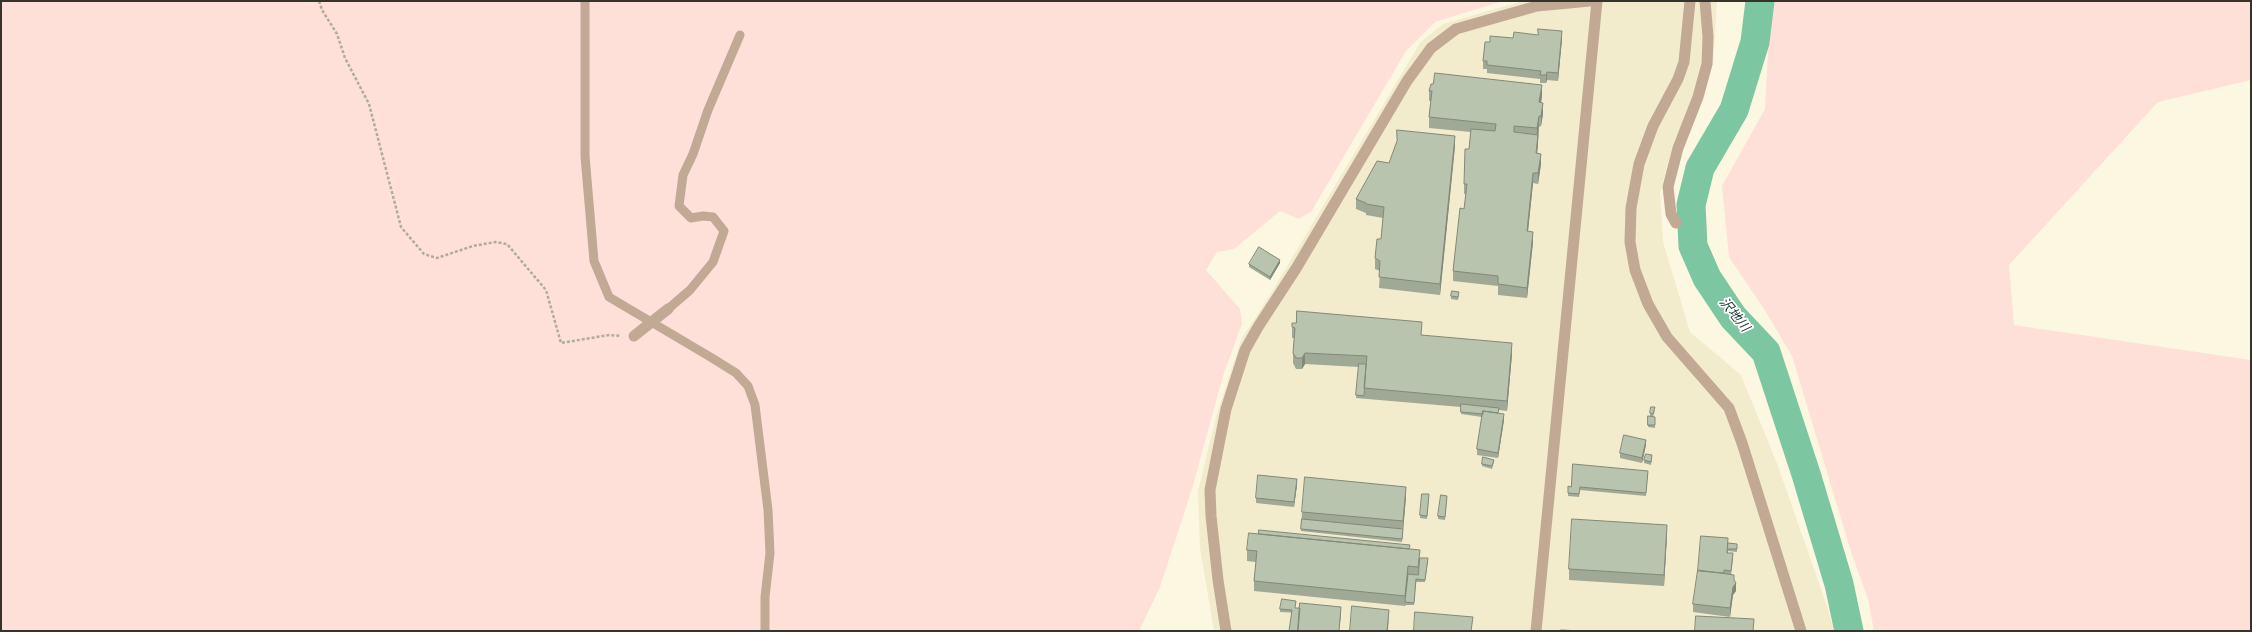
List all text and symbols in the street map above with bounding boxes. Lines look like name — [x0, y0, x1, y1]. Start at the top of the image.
water label: 沢地川 — [1716, 295, 1752, 335]

